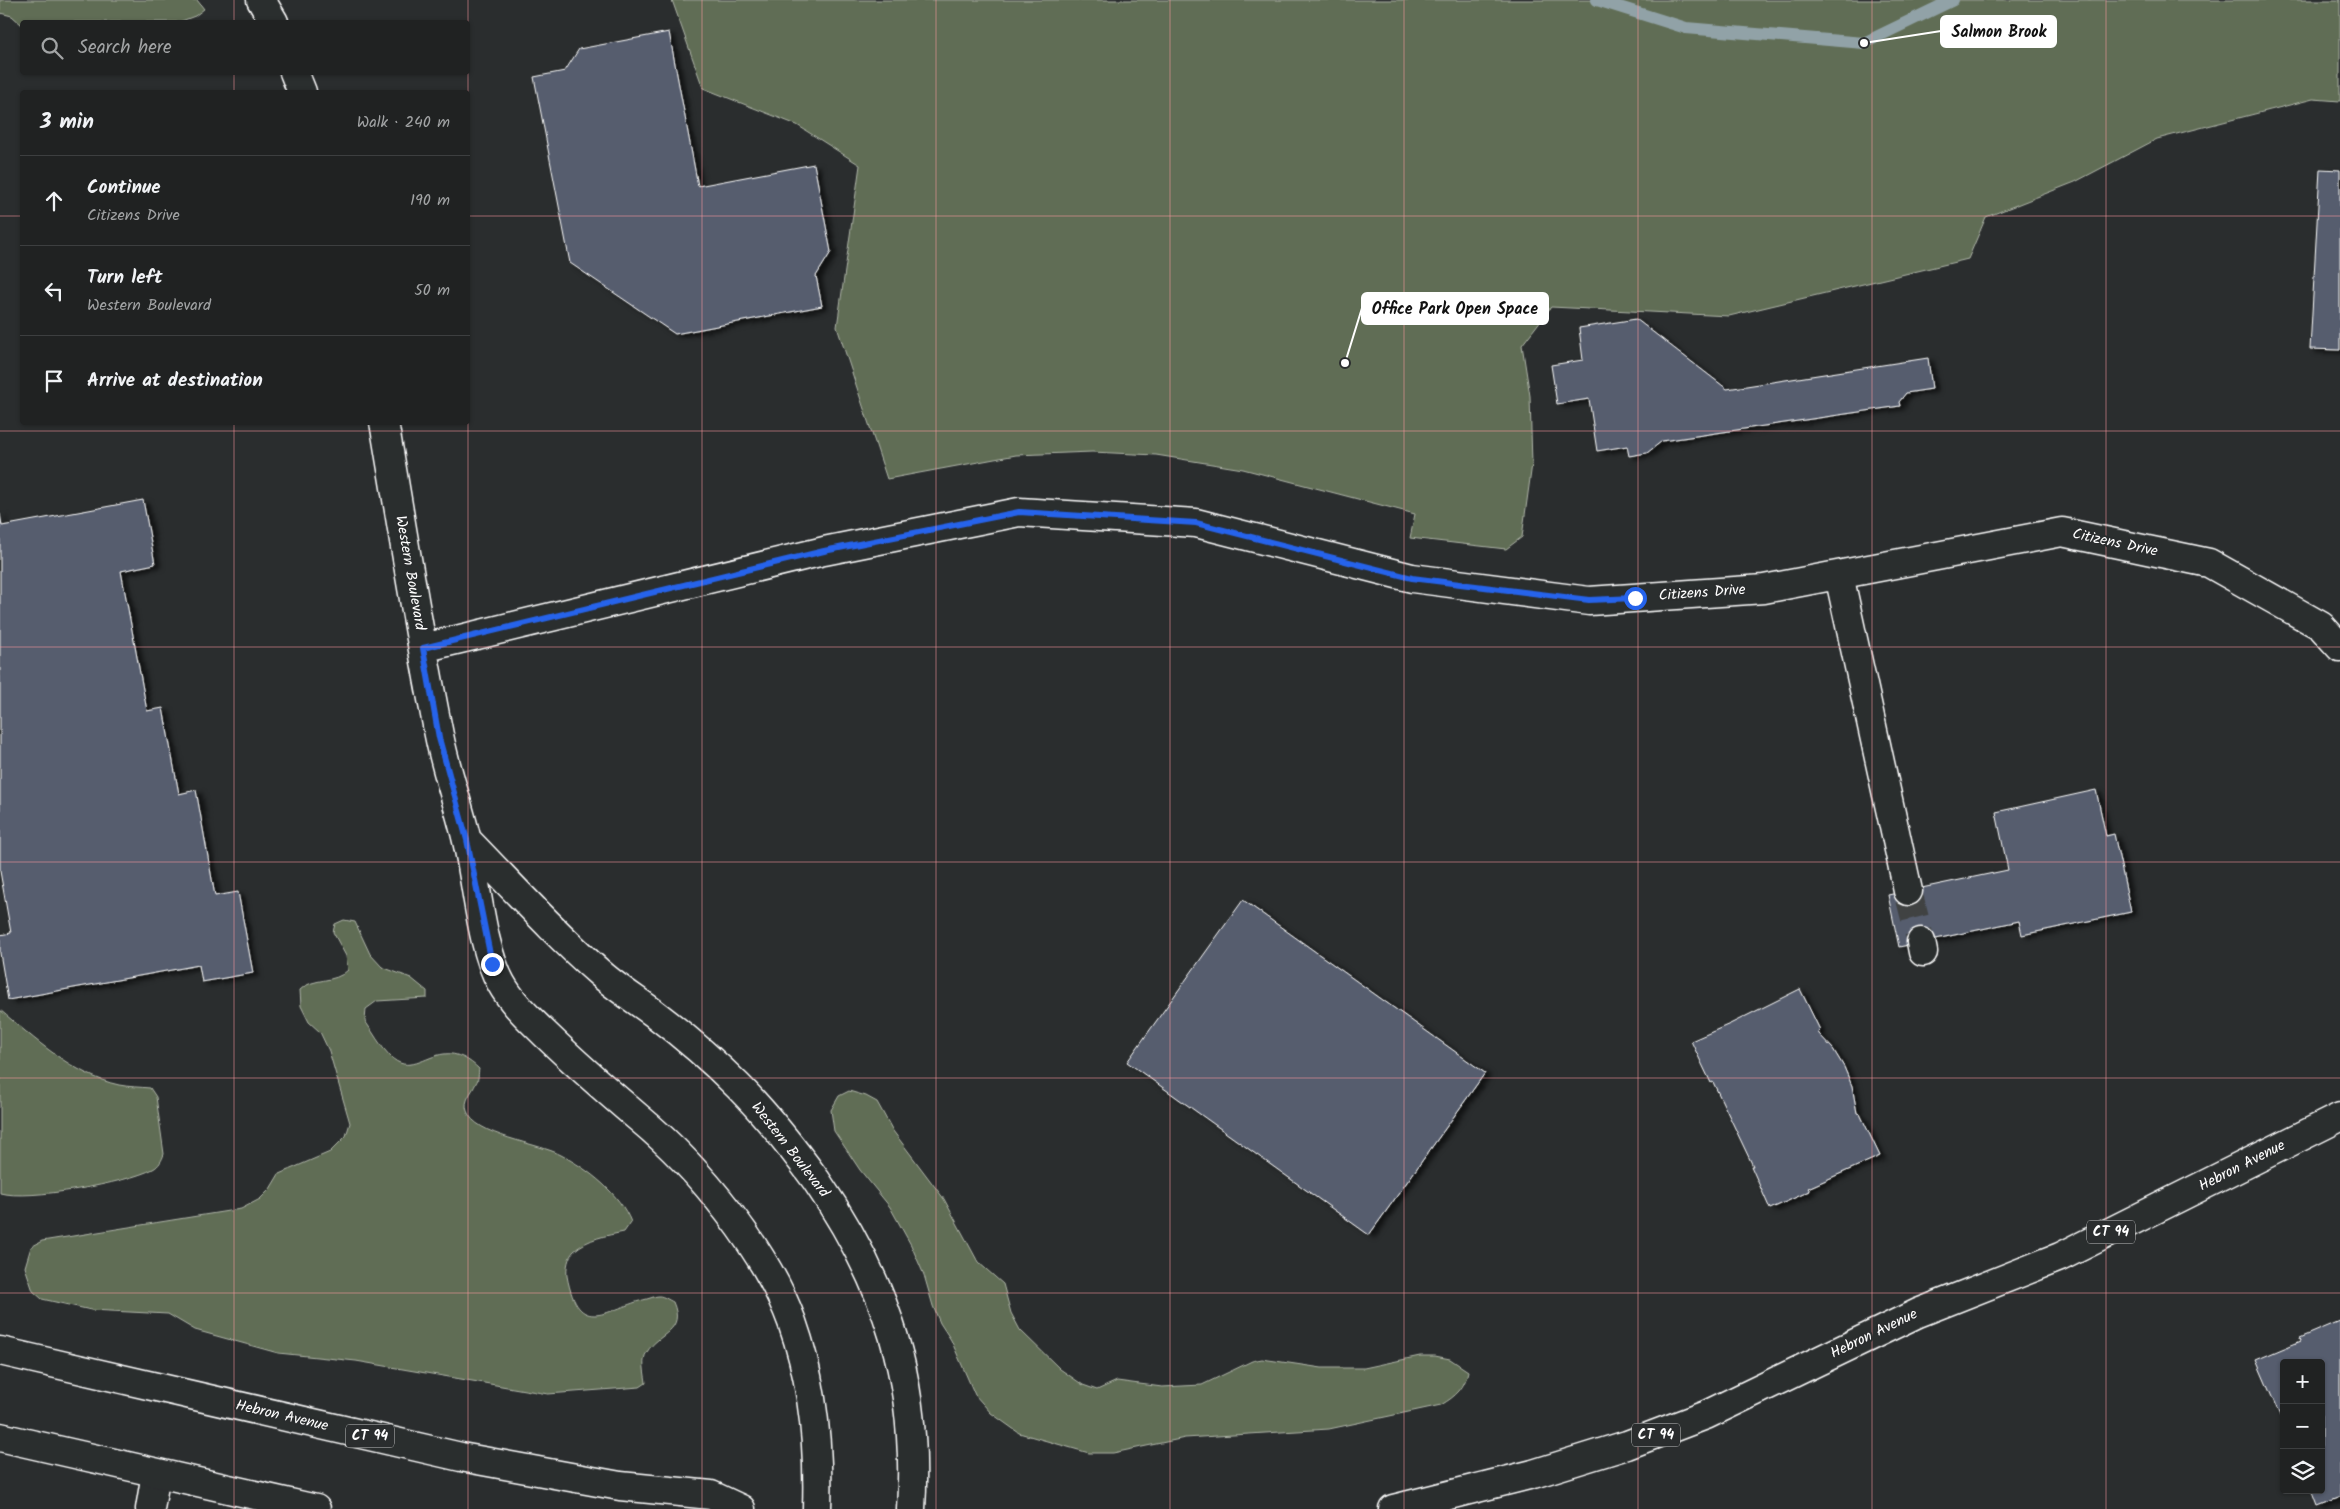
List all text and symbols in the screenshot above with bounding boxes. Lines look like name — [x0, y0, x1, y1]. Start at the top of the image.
callout: Salmon Brook — [1941, 16, 2056, 47]
search box — [20, 20, 470, 75]
text: Salmon Brook — [1952, 20, 2048, 45]
text: Search here — [78, 33, 172, 63]
icon: search — [38, 34, 66, 62]
text: 3 min — [40, 106, 94, 139]
text: Walk · 240 m — [357, 110, 450, 135]
text: Continue — [87, 173, 160, 203]
icon: ahead — [40, 187, 68, 215]
text: 190 m — [410, 188, 450, 213]
text: Citizens Drive — [87, 203, 180, 228]
text: Turn left — [87, 263, 162, 293]
icon: left — [40, 277, 68, 305]
text: 50 m — [414, 278, 450, 303]
text: Western Boulevard — [87, 293, 211, 318]
callout: Office Park Open Space — [1362, 293, 1548, 324]
text: Office Park Open Space — [1372, 297, 1538, 322]
text: Arrive at destination — [87, 366, 263, 396]
icon: arrive — [40, 367, 68, 395]
street label: Western Boulevard — [388, 514, 432, 633]
street label: Citizens Drive — [2070, 522, 2160, 564]
street label: Citizens Drive — [1658, 578, 1746, 608]
route start — [1624, 587, 1647, 610]
route end — [481, 953, 504, 976]
street label: Western Boulevard — [745, 1097, 836, 1204]
street label: Hebron Avenue — [2194, 1134, 2290, 1198]
road number: CT 94 — [2087, 1220, 2135, 1244]
street label: Hebron Avenue — [1826, 1302, 1922, 1366]
map controls — [2280, 1359, 2325, 1494]
button: + — [2280, 1359, 2325, 1404]
street label: Hebron Avenue — [233, 1394, 331, 1438]
button: − — [2280, 1404, 2325, 1449]
road number: CT 94 — [346, 1424, 394, 1448]
road number: CT 94 — [1632, 1424, 1680, 1446]
button: layers — [2280, 1449, 2325, 1494]

